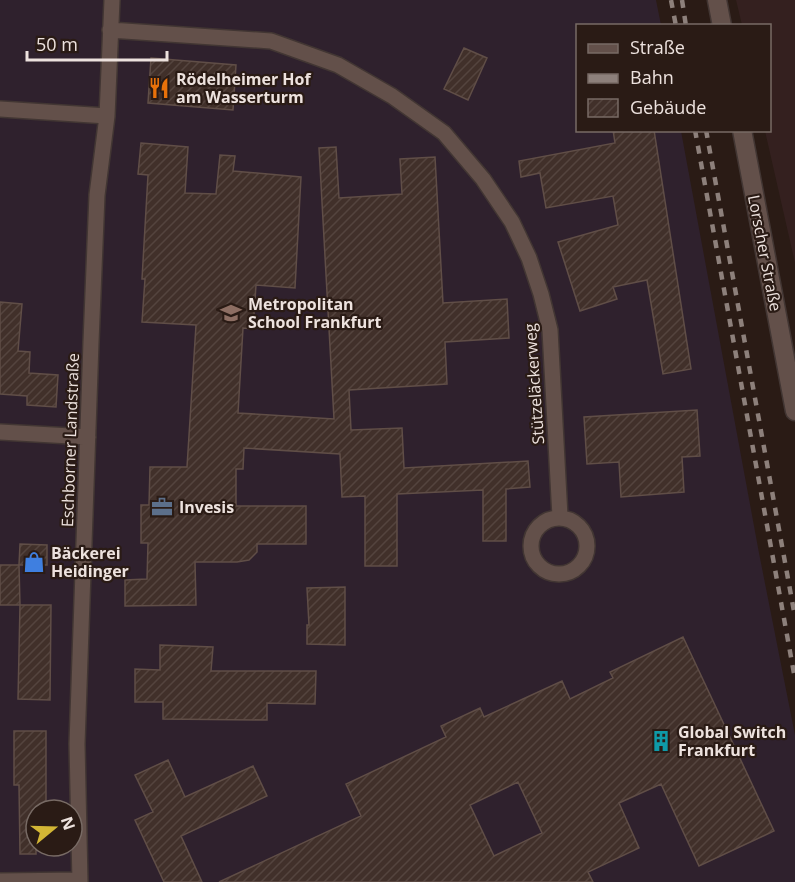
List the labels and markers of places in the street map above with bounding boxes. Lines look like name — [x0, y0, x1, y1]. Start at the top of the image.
place label: Rödelheimer Hof am Wasserturm — [176, 68, 312, 108]
restaurant icon: Rödelheimer Hof am Wasserturm — [147, 76, 171, 100]
place label: Metropolitan School Frankfurt — [248, 293, 382, 333]
school or university icon: Metropolitan School Frankfurt — [219, 301, 243, 325]
office icon: Invesis — [150, 495, 174, 519]
place label: Invesis — [179, 496, 234, 518]
place label: Bäckerei Heidinger — [51, 542, 129, 582]
shop icon: Bäckerei Heidinger — [22, 550, 46, 574]
place label: Global Switch Frankfurt — [678, 721, 786, 761]
building icon: Global Switch Frankfurt — [649, 729, 673, 753]

